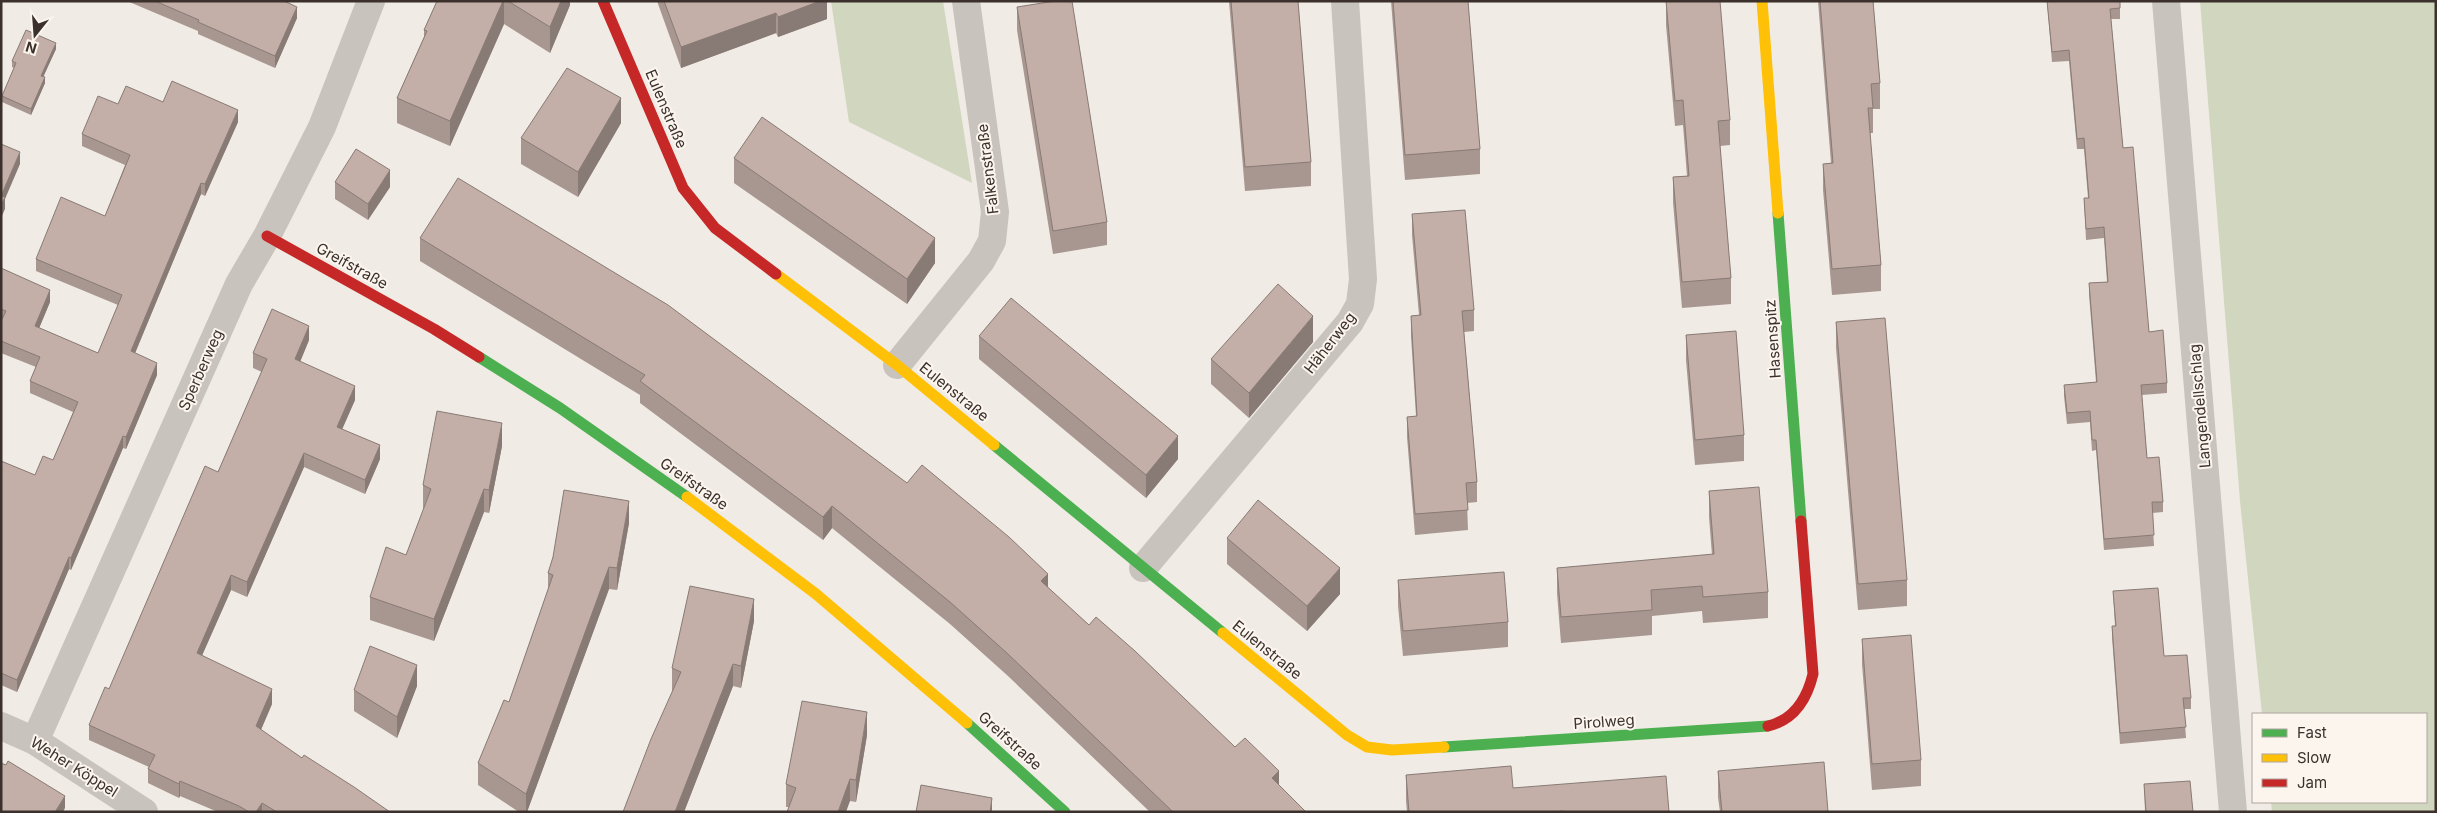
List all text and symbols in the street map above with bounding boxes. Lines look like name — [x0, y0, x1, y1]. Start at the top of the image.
north arrow — [10, 10, 60, 60]
text: N — [23, 38, 39, 58]
street label: Eulenstraße — [641, 66, 692, 151]
street label: Falkenstraße — [973, 123, 1002, 215]
street label: Greifstraße — [313, 238, 391, 293]
street label: Hasenspitz — [1760, 299, 1785, 379]
street label: Häherweg — [1300, 308, 1360, 377]
street label: Sperberweg — [174, 326, 227, 413]
street label: Langendellschlag — [2185, 343, 2214, 469]
street label: Eulenstraße — [916, 358, 993, 425]
street label: Greifstraße — [656, 453, 732, 514]
street label: Eulenstraße — [1229, 616, 1306, 683]
street label: Greifstraße — [975, 707, 1046, 774]
street label: Pirolweg — [1573, 710, 1635, 733]
legend — [2252, 713, 2427, 803]
text: Fast — [2297, 723, 2327, 742]
street label: Weher Köppel — [27, 732, 121, 801]
text: Slow — [2297, 748, 2331, 767]
text: Jam — [2297, 773, 2327, 792]

